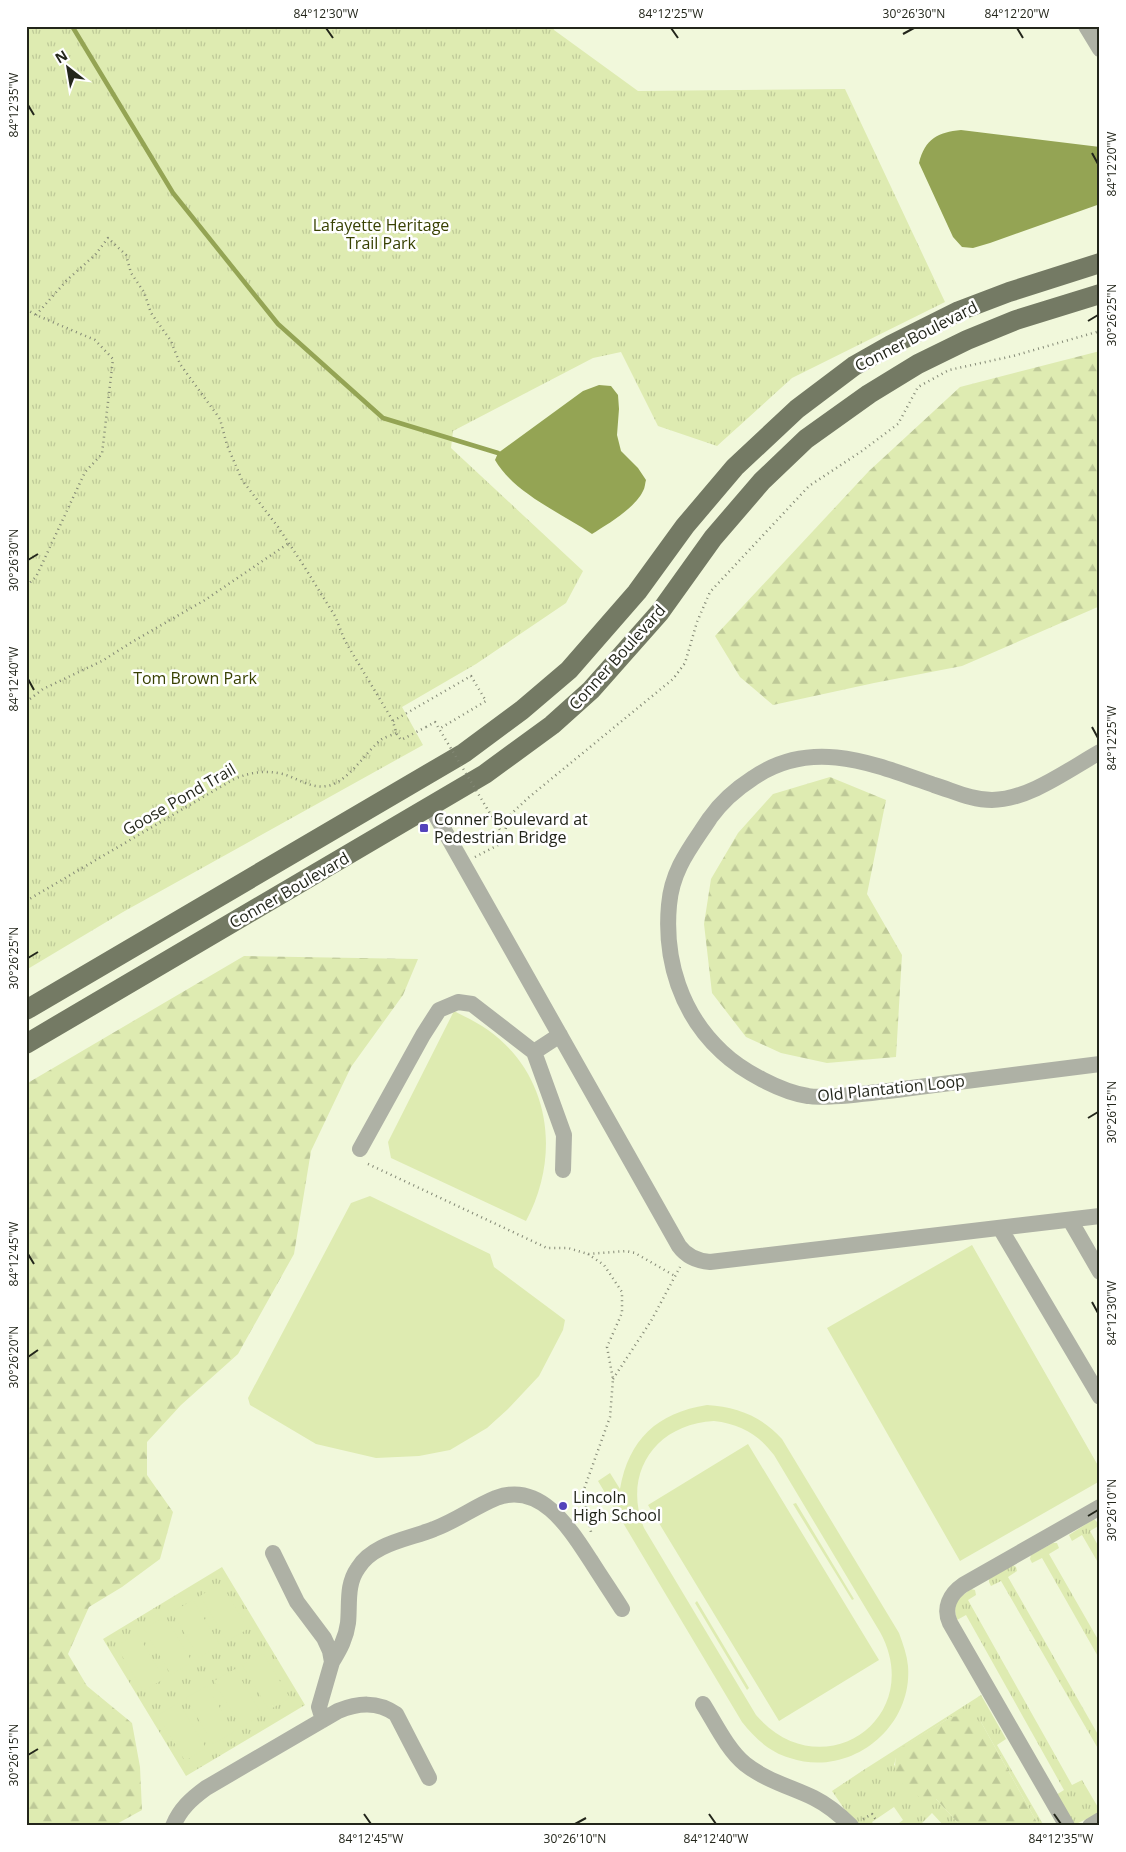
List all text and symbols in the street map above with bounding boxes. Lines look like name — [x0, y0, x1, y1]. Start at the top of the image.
text: 84°12'30"W — [294, 5, 358, 22]
text: 84°12'25"W — [639, 5, 703, 22]
text: 30°26'30"N — [883, 5, 945, 22]
text: 84°12'20"W — [985, 5, 1049, 22]
north arrow — [42, 42, 92, 92]
text: N — [51, 45, 71, 68]
text: 84°12'35"W — [5, 73, 22, 137]
text: 84°12'20"W — [1103, 132, 1120, 196]
park label: Lafayette Heritage Trail Park — [313, 214, 449, 254]
text: 30°26'25"N — [1103, 284, 1120, 346]
street label: Conner Boulevard — [851, 296, 981, 376]
text: 30°26'30"N — [5, 529, 22, 591]
street label: Conner Boulevard — [564, 599, 670, 715]
text: 84°12'40"W — [5, 647, 22, 711]
park label: Tom Brown Park — [133, 667, 257, 689]
text: 84°12'25"W — [1103, 706, 1120, 770]
street label: Goose Pond Trail — [119, 758, 239, 840]
place label: Conner Boulevard at Pedestrian Bridge — [434, 808, 588, 848]
marker: Conner Boulevard at Pedestrian Bridge — [418, 822, 430, 834]
street label: Conner Boulevard — [225, 847, 353, 933]
text: 30°26'25"N — [5, 927, 22, 989]
street label: Old Plantation Loop — [816, 1069, 966, 1107]
text: 30°26'15"N — [1103, 1081, 1120, 1143]
text: 84°12'45"W — [5, 1222, 22, 1286]
text: 84°12'30"W — [1103, 1281, 1120, 1345]
text: 30°26'20"N — [5, 1326, 22, 1388]
text: 30°26'10"N — [1103, 1479, 1120, 1541]
place label: Lincoln High School — [573, 1486, 661, 1526]
marker: Lincoln High School — [557, 1500, 569, 1512]
text: 30°26'15"N — [5, 1724, 22, 1786]
text: 84°12'45"W — [339, 1830, 403, 1847]
text: 30°26'10"N — [544, 1830, 606, 1847]
text: 84°12'40"W — [684, 1830, 748, 1847]
text: 84°12'35"W — [1029, 1830, 1093, 1847]

